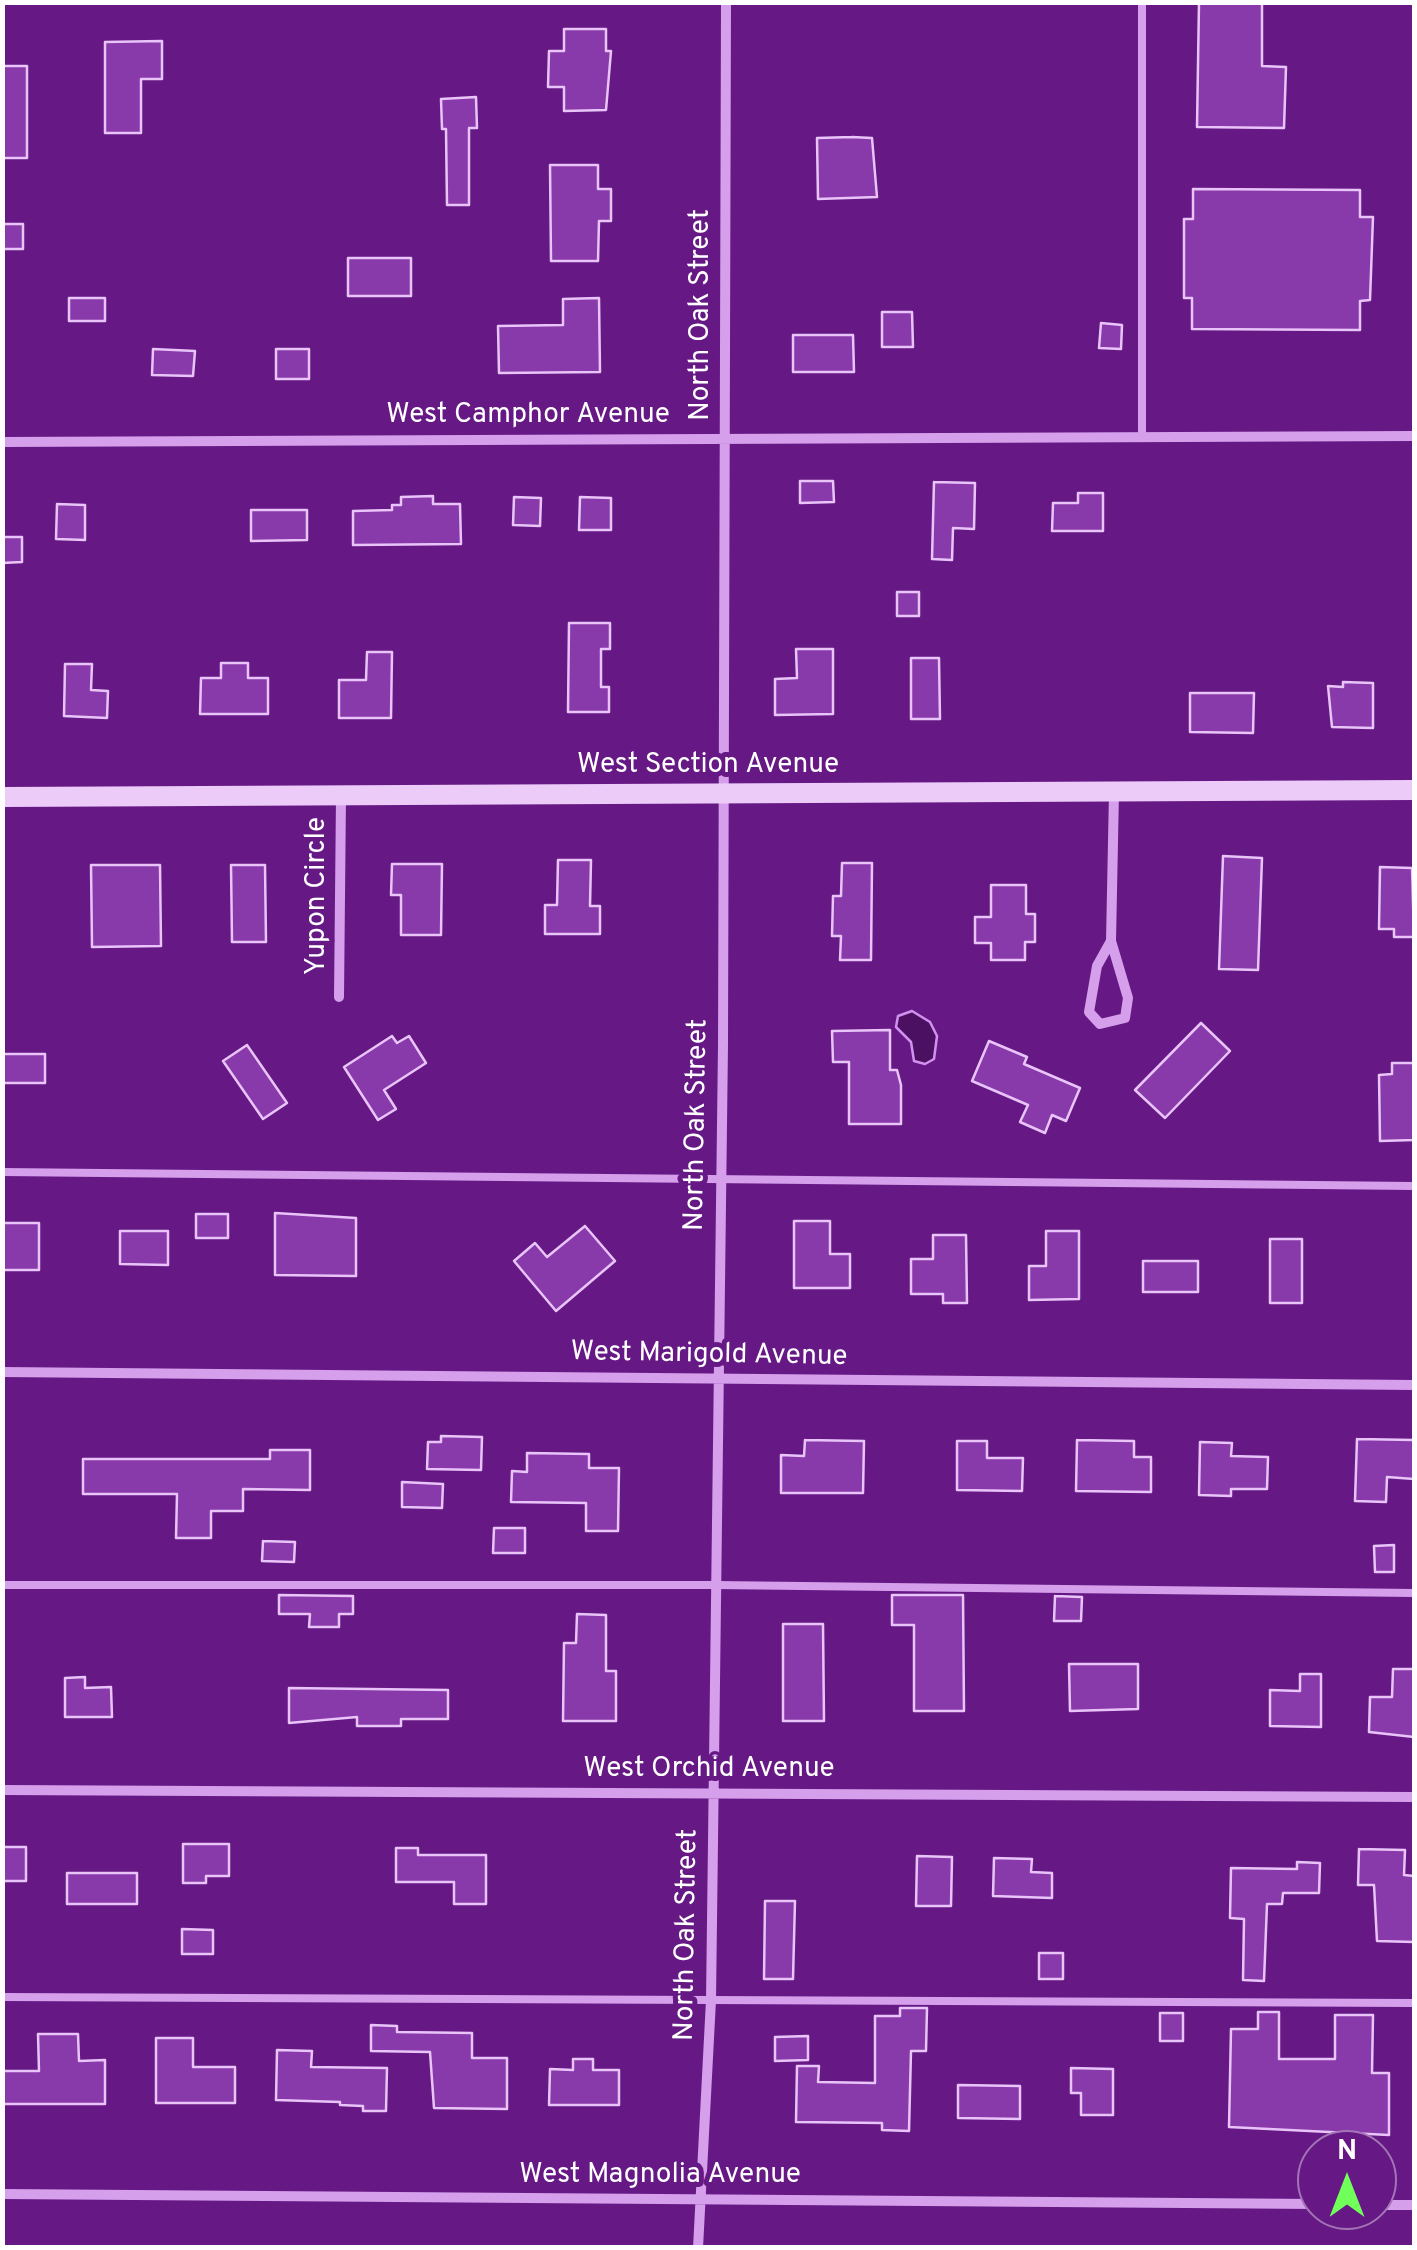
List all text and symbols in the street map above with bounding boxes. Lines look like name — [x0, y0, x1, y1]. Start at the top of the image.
street label: North Oak Street — [685, 209, 719, 421]
street label: West Camphor Avenue — [386, 399, 670, 433]
street label: West Section Avenue — [577, 749, 839, 783]
street label: Yupon Circle — [301, 817, 335, 975]
street label: North Oak Street — [679, 1019, 717, 1231]
street label: West Marigold Avenue — [570, 1337, 848, 1375]
street label: West Orchid Avenue — [583, 1753, 835, 1787]
street label: North Oak Street — [669, 1829, 707, 2041]
north arrow — [1297, 2130, 1397, 2230]
text: N — [1337, 2134, 1357, 2170]
street label: West Magnolia Avenue — [519, 2159, 801, 2193]

